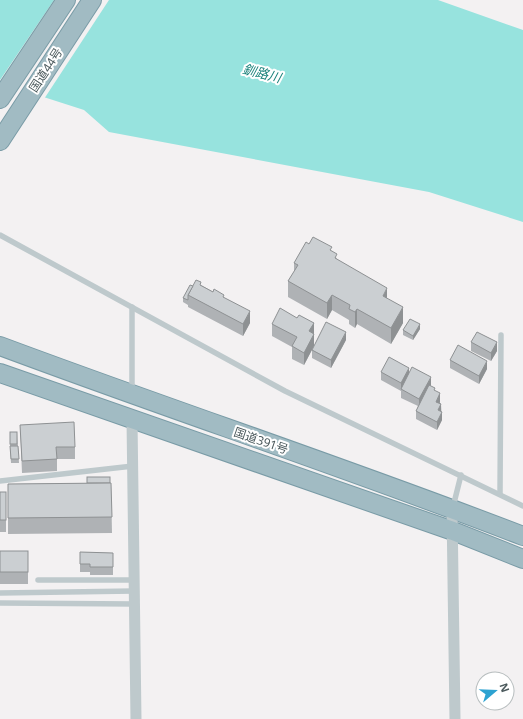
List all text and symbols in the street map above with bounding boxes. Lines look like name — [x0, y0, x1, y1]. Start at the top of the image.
street label: 国道44号 — [25, 44, 66, 95]
water label: 釧路川 — [241, 60, 285, 87]
street label: 国道391号 — [232, 423, 291, 458]
north arrow — [475, 671, 515, 711]
text: N — [496, 681, 513, 694]

